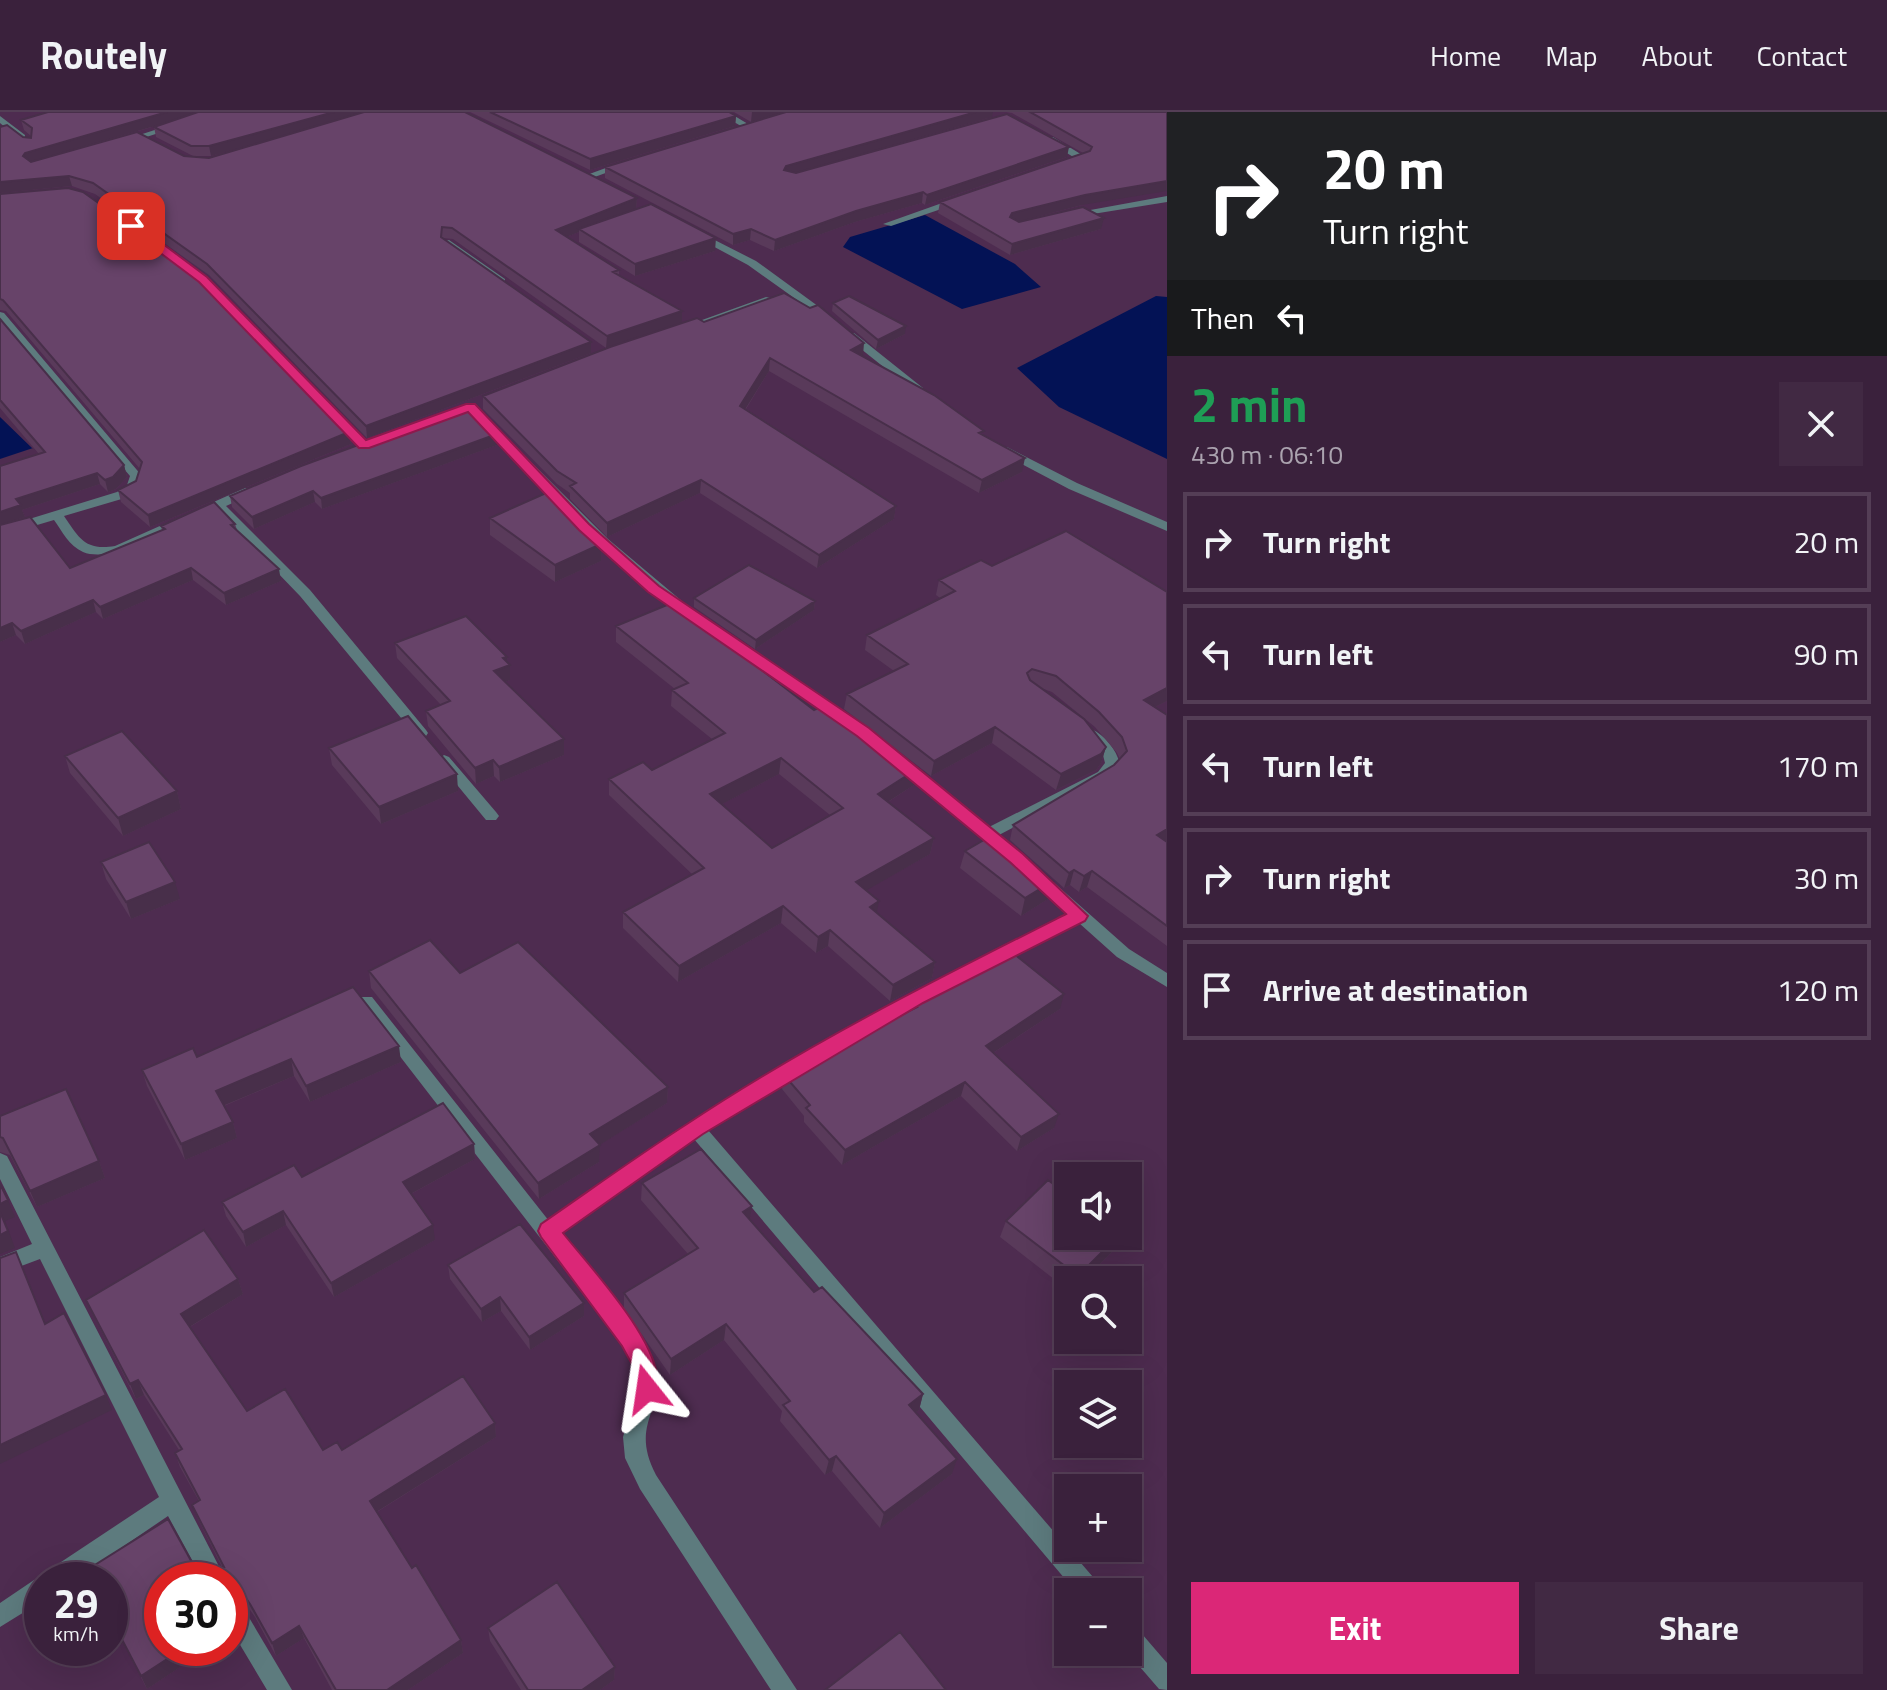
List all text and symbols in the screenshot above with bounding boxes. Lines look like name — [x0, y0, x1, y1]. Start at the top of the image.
text: Routely — [40, 26, 167, 84]
text: Home — [1430, 34, 1501, 77]
text: Map — [1545, 34, 1598, 77]
text: About — [1642, 34, 1712, 77]
text: Contact — [1756, 34, 1847, 77]
text: 20 m — [1323, 126, 1445, 211]
icon: right — [1191, 144, 1295, 248]
pin — [97, 192, 165, 260]
text: Turn right — [1323, 203, 1468, 258]
icon: arrive — [109, 204, 153, 248]
text: Then — [1191, 295, 1254, 341]
icon: left — [1270, 296, 1314, 340]
text: 2 min — [1191, 368, 1308, 441]
button: close — [1779, 382, 1863, 466]
text: 430 m · 06:10 — [1191, 435, 1343, 474]
text: Turn right — [1263, 519, 1391, 565]
text: 20 m — [1794, 519, 1859, 565]
icon: right — [1195, 520, 1239, 564]
text: Turn left — [1263, 631, 1373, 677]
text: 90 m — [1794, 631, 1859, 677]
icon: left — [1195, 632, 1239, 676]
text: Turn left — [1263, 743, 1373, 789]
text: 170 m — [1777, 743, 1859, 789]
icon: left — [1195, 744, 1239, 788]
text: Turn right — [1263, 855, 1391, 901]
text: 30 m — [1794, 855, 1859, 901]
icon: right — [1195, 856, 1239, 900]
text: Arrive at destination — [1263, 967, 1528, 1013]
text: 120 m — [1777, 967, 1859, 1013]
icon: arrive — [1195, 968, 1239, 1012]
map controls — [1054, 1162, 1142, 1666]
button: sound — [1054, 1162, 1142, 1250]
button: search — [1054, 1266, 1142, 1354]
position arrow — [605, 1347, 689, 1431]
button: layers — [1054, 1370, 1142, 1458]
button: + — [1054, 1474, 1142, 1562]
speed limit sign: 30 — [144, 1562, 248, 1666]
text: 29 — [54, 1573, 98, 1634]
button: − — [1054, 1578, 1142, 1666]
button: Exit — [1191, 1582, 1519, 1674]
button: Share — [1535, 1582, 1863, 1674]
text: km/h — [53, 1618, 99, 1649]

